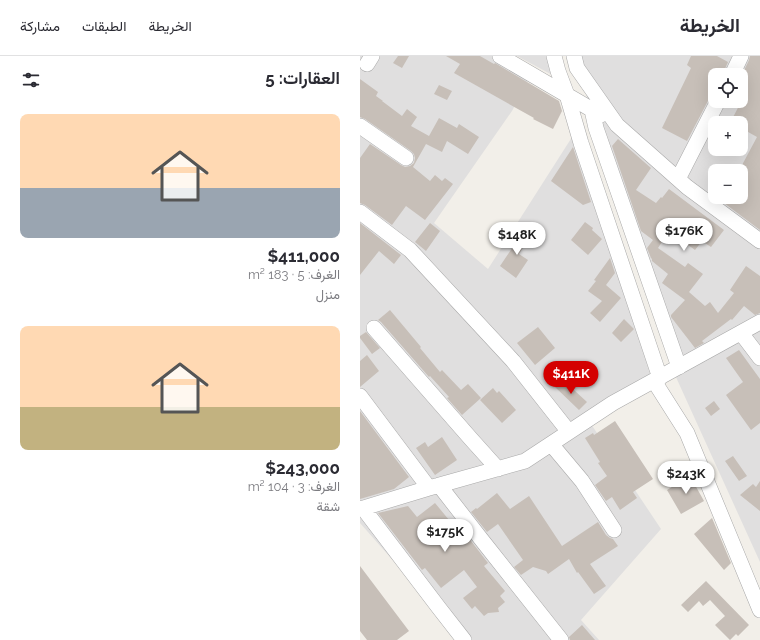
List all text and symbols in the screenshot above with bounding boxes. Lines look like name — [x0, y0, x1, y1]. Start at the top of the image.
text: الخريطة — [680, 14, 740, 36]
text: مشاركة — [20, 18, 60, 34]
text: الطبقات — [82, 18, 126, 34]
text: الخريطة — [148, 18, 192, 34]
text: العقارات: 5 — [265, 68, 340, 88]
map controls — [708, 68, 748, 204]
button: locate — [708, 68, 748, 108]
icon: filters — [20, 69, 42, 91]
button: + — [708, 116, 748, 156]
icon: home — [144, 140, 216, 212]
button: − — [708, 164, 748, 204]
pin: $176K — [656, 218, 712, 252]
pin: $148K — [489, 222, 545, 256]
text: $176K — [665, 223, 703, 238]
text: $148K — [498, 227, 536, 242]
text: $411,000 — [267, 246, 340, 266]
text: الغرف: 5 · 183 m² — [248, 267, 340, 282]
text: منزل — [316, 287, 340, 302]
icon: home — [144, 352, 216, 424]
pin: $411K — [543, 361, 599, 395]
text: $411K — [552, 366, 590, 381]
text: $243,000 — [265, 458, 340, 478]
pin: $243K — [658, 461, 714, 495]
text: $243K — [667, 466, 705, 481]
text: الغرف: 3 · 104 m² — [248, 479, 340, 494]
text: شقة — [317, 499, 340, 514]
pin: $175K — [417, 519, 473, 553]
text: $175K — [426, 524, 464, 539]

